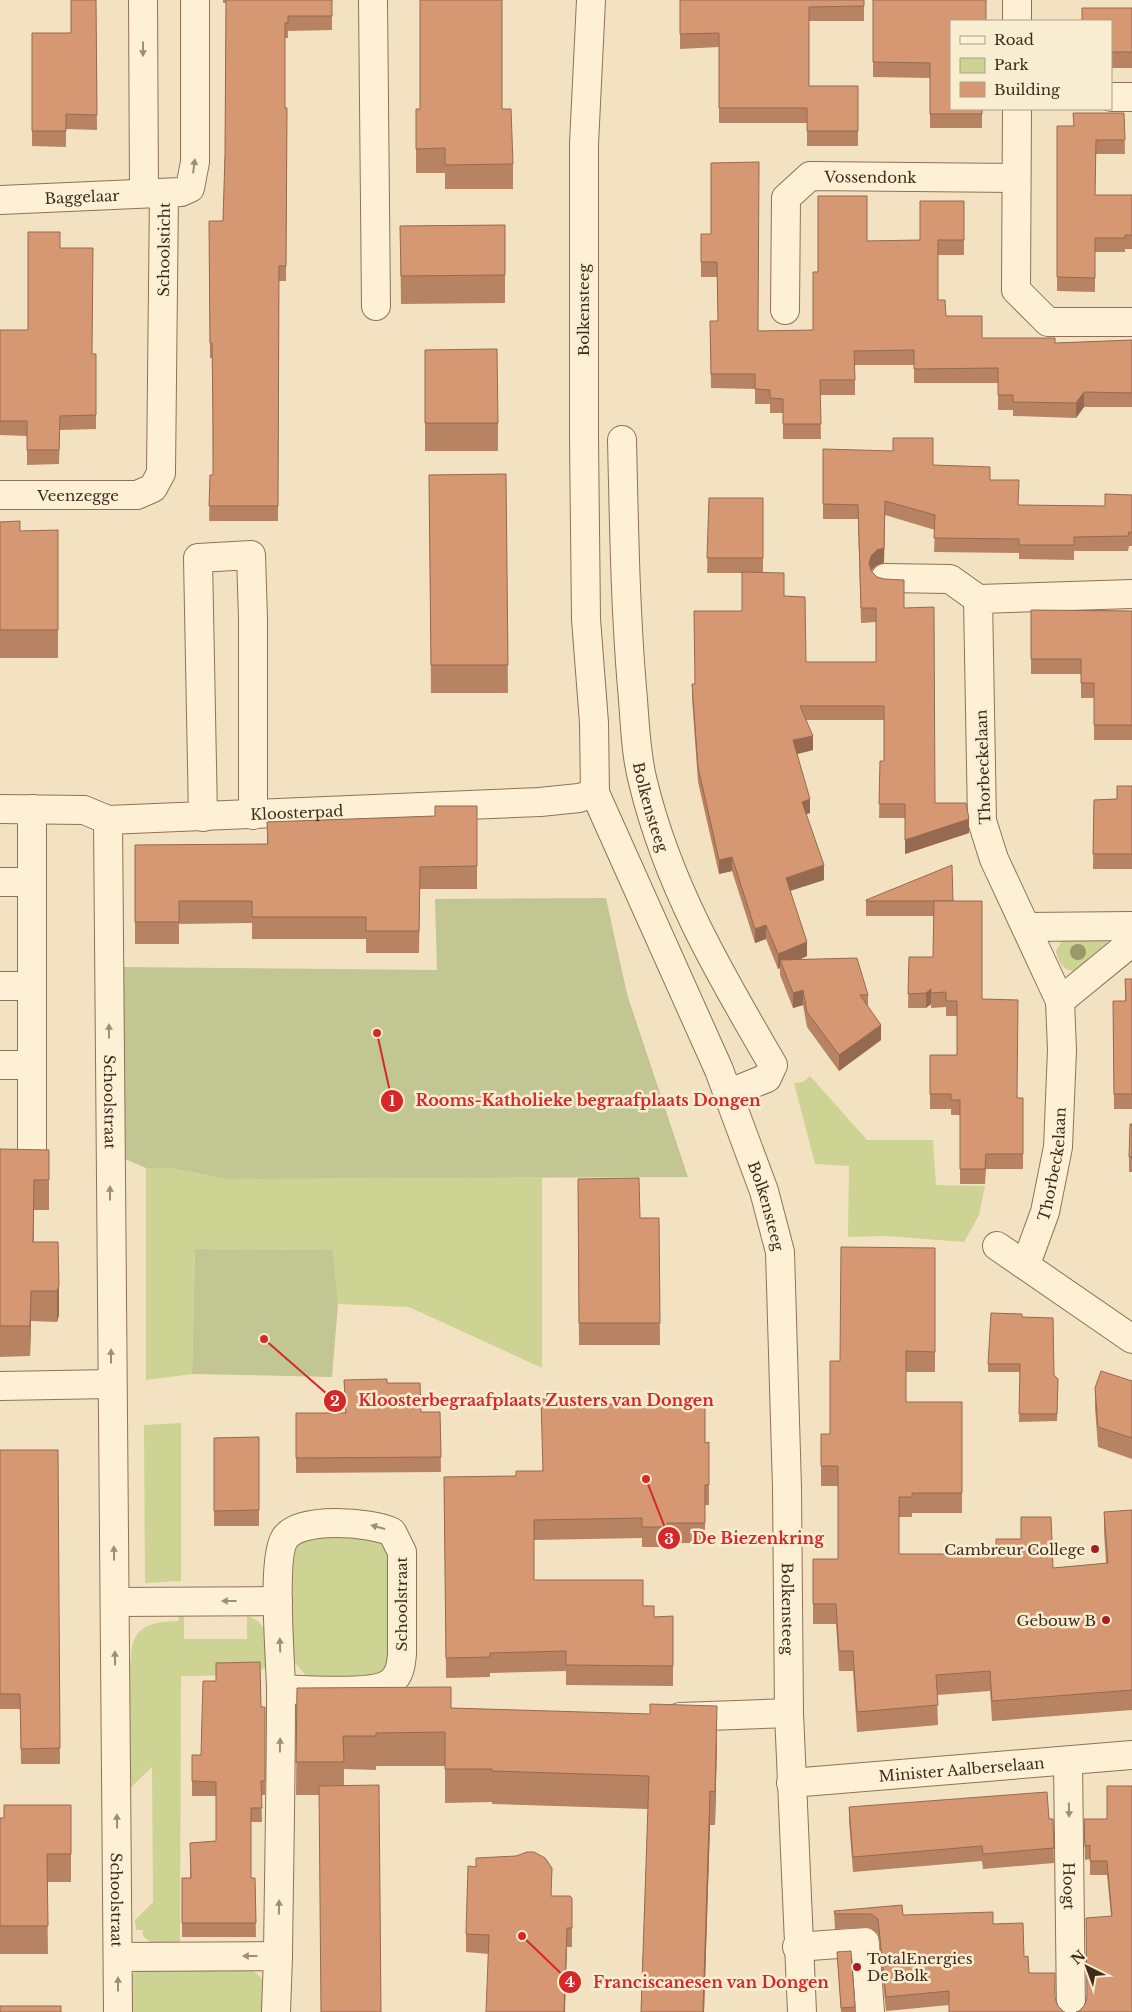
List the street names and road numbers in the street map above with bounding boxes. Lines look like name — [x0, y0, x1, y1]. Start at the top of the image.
street label: Vossendonk — [823, 167, 917, 187]
street label: Baggelaar — [44, 185, 121, 208]
street label: Schoolsticht — [153, 202, 173, 297]
street label: Bolkensteeg — [574, 263, 593, 356]
street label: Veenzegge — [36, 486, 119, 505]
street label: Thorbeckelaan — [972, 709, 994, 825]
street label: Bolkensteeg — [629, 760, 673, 855]
street label: Kloosterpad — [250, 801, 344, 824]
street label: Schoolstraat — [100, 1055, 120, 1150]
street label: Thorbeckelaan — [1033, 1107, 1069, 1224]
street label: Bolkensteeg — [744, 1158, 789, 1254]
street label: Schoolstraat — [392, 1556, 411, 1651]
street label: Bolkensteeg — [778, 1562, 798, 1656]
street label: Minister Aalberselaan — [878, 1753, 1045, 1785]
street label: Schoolstraat — [107, 1853, 127, 1948]
street label: Hoogt — [1060, 1862, 1079, 1910]

